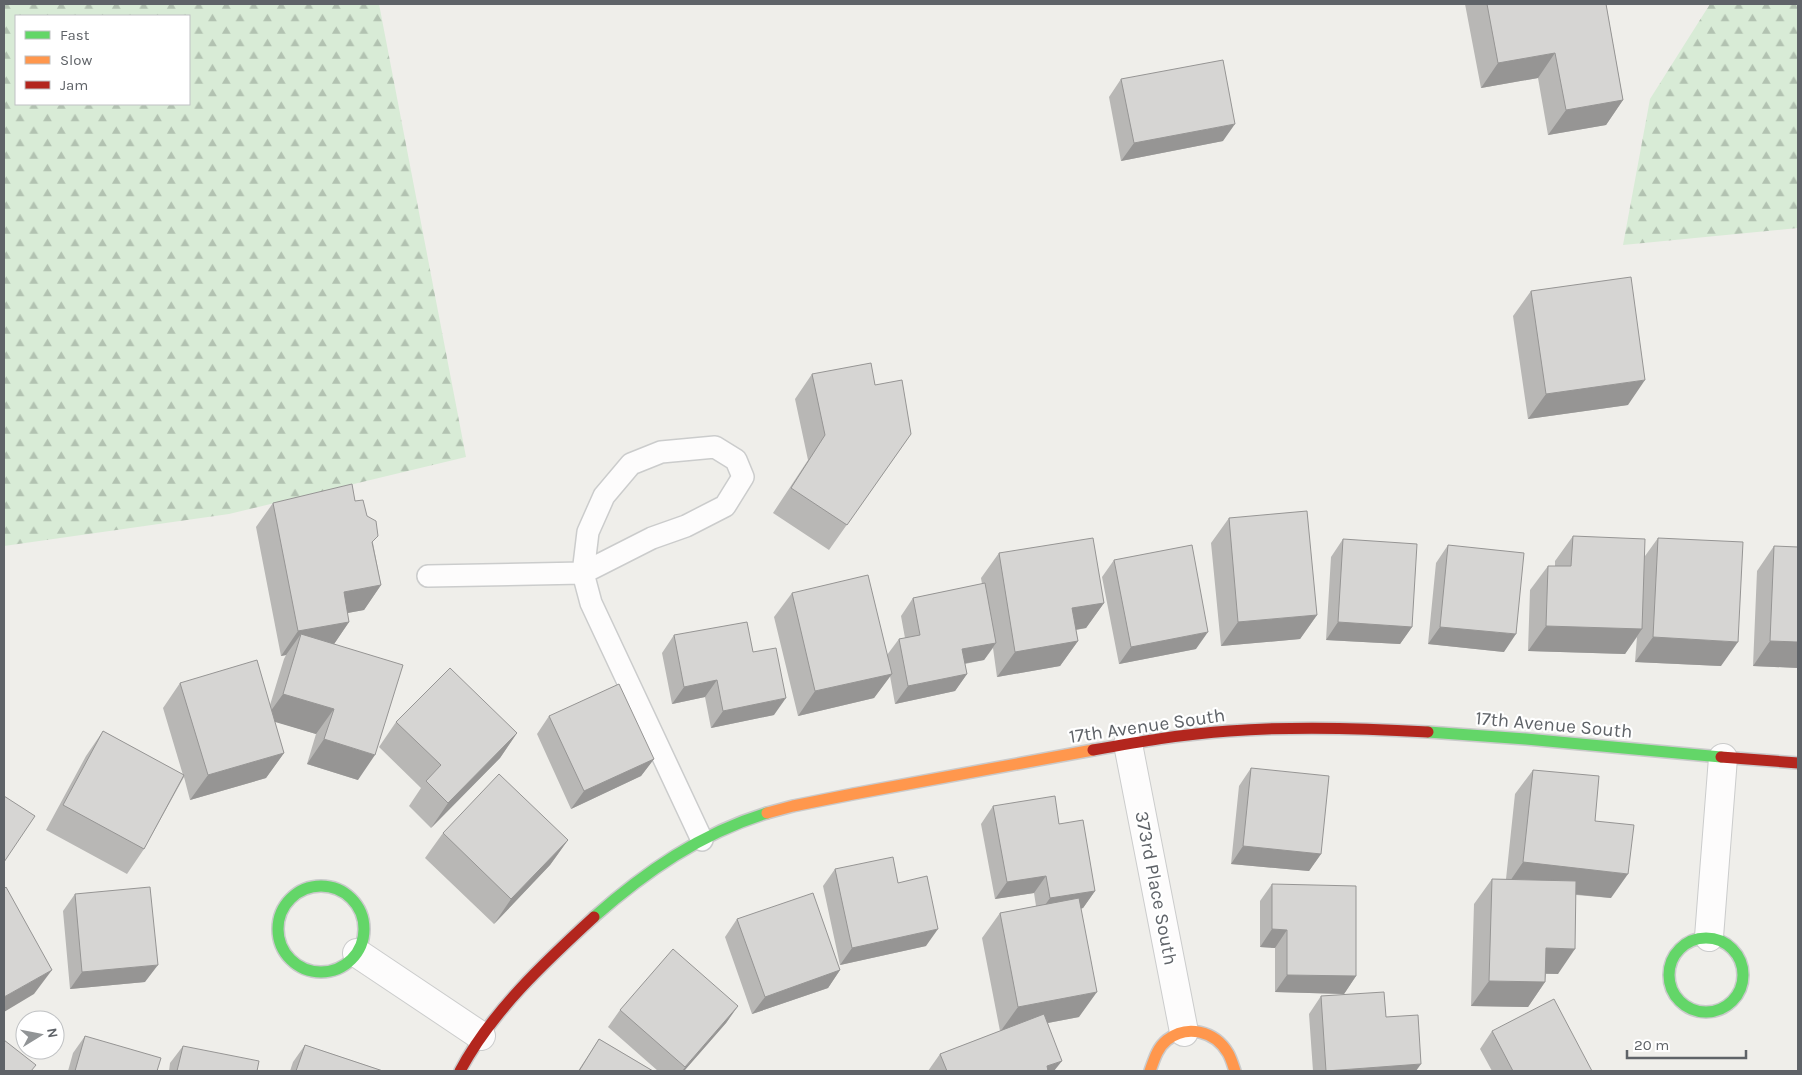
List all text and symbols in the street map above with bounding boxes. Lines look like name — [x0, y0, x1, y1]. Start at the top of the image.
legend — [15, 15, 190, 105]
text: Fast — [60, 26, 90, 44]
text: Slow — [60, 51, 92, 69]
text: Jam — [60, 76, 88, 94]
street label: 17th Avenue South — [1068, 704, 1226, 748]
street label: 17th Avenue South — [1475, 707, 1633, 743]
street label: 373rd Place South — [1130, 809, 1182, 967]
north arrow — [15, 1010, 65, 1060]
text: N — [43, 1026, 62, 1039]
scale bar — [1627, 1028, 1746, 1060]
text: 20 m — [1634, 1036, 1669, 1054]

